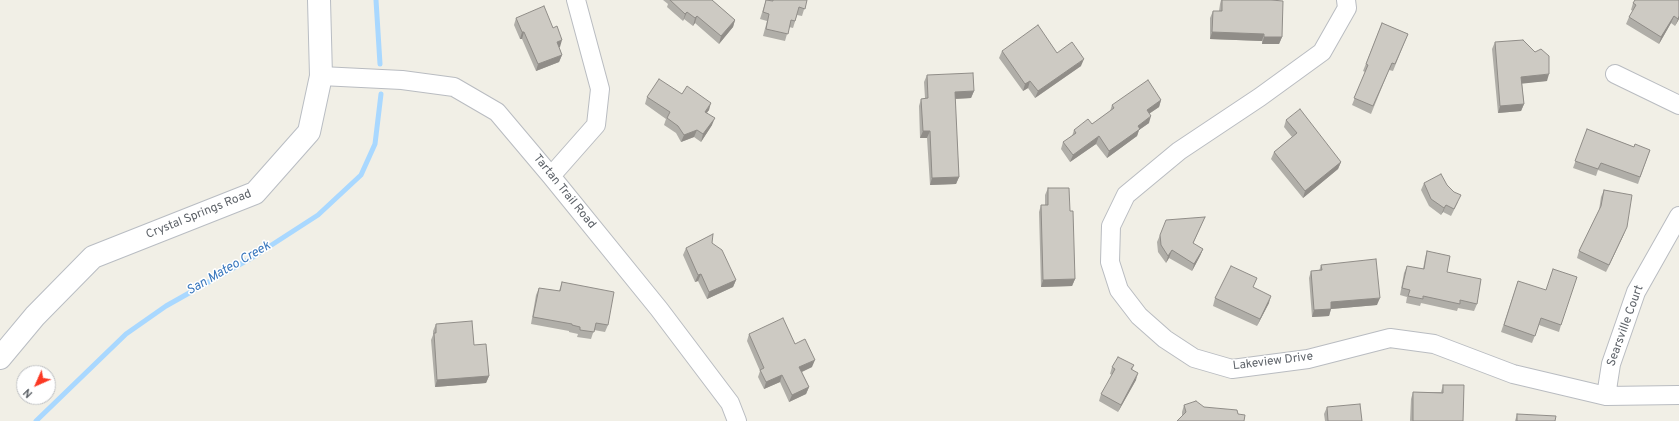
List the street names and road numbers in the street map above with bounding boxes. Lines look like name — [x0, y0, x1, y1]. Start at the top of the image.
street label: Tartan Trail Road — [530, 152, 598, 232]
street label: Crystal Springs Road — [144, 187, 254, 243]
street label: Searsville Court — [1605, 283, 1647, 369]
street label: Lakeview Drive — [1232, 350, 1314, 374]

